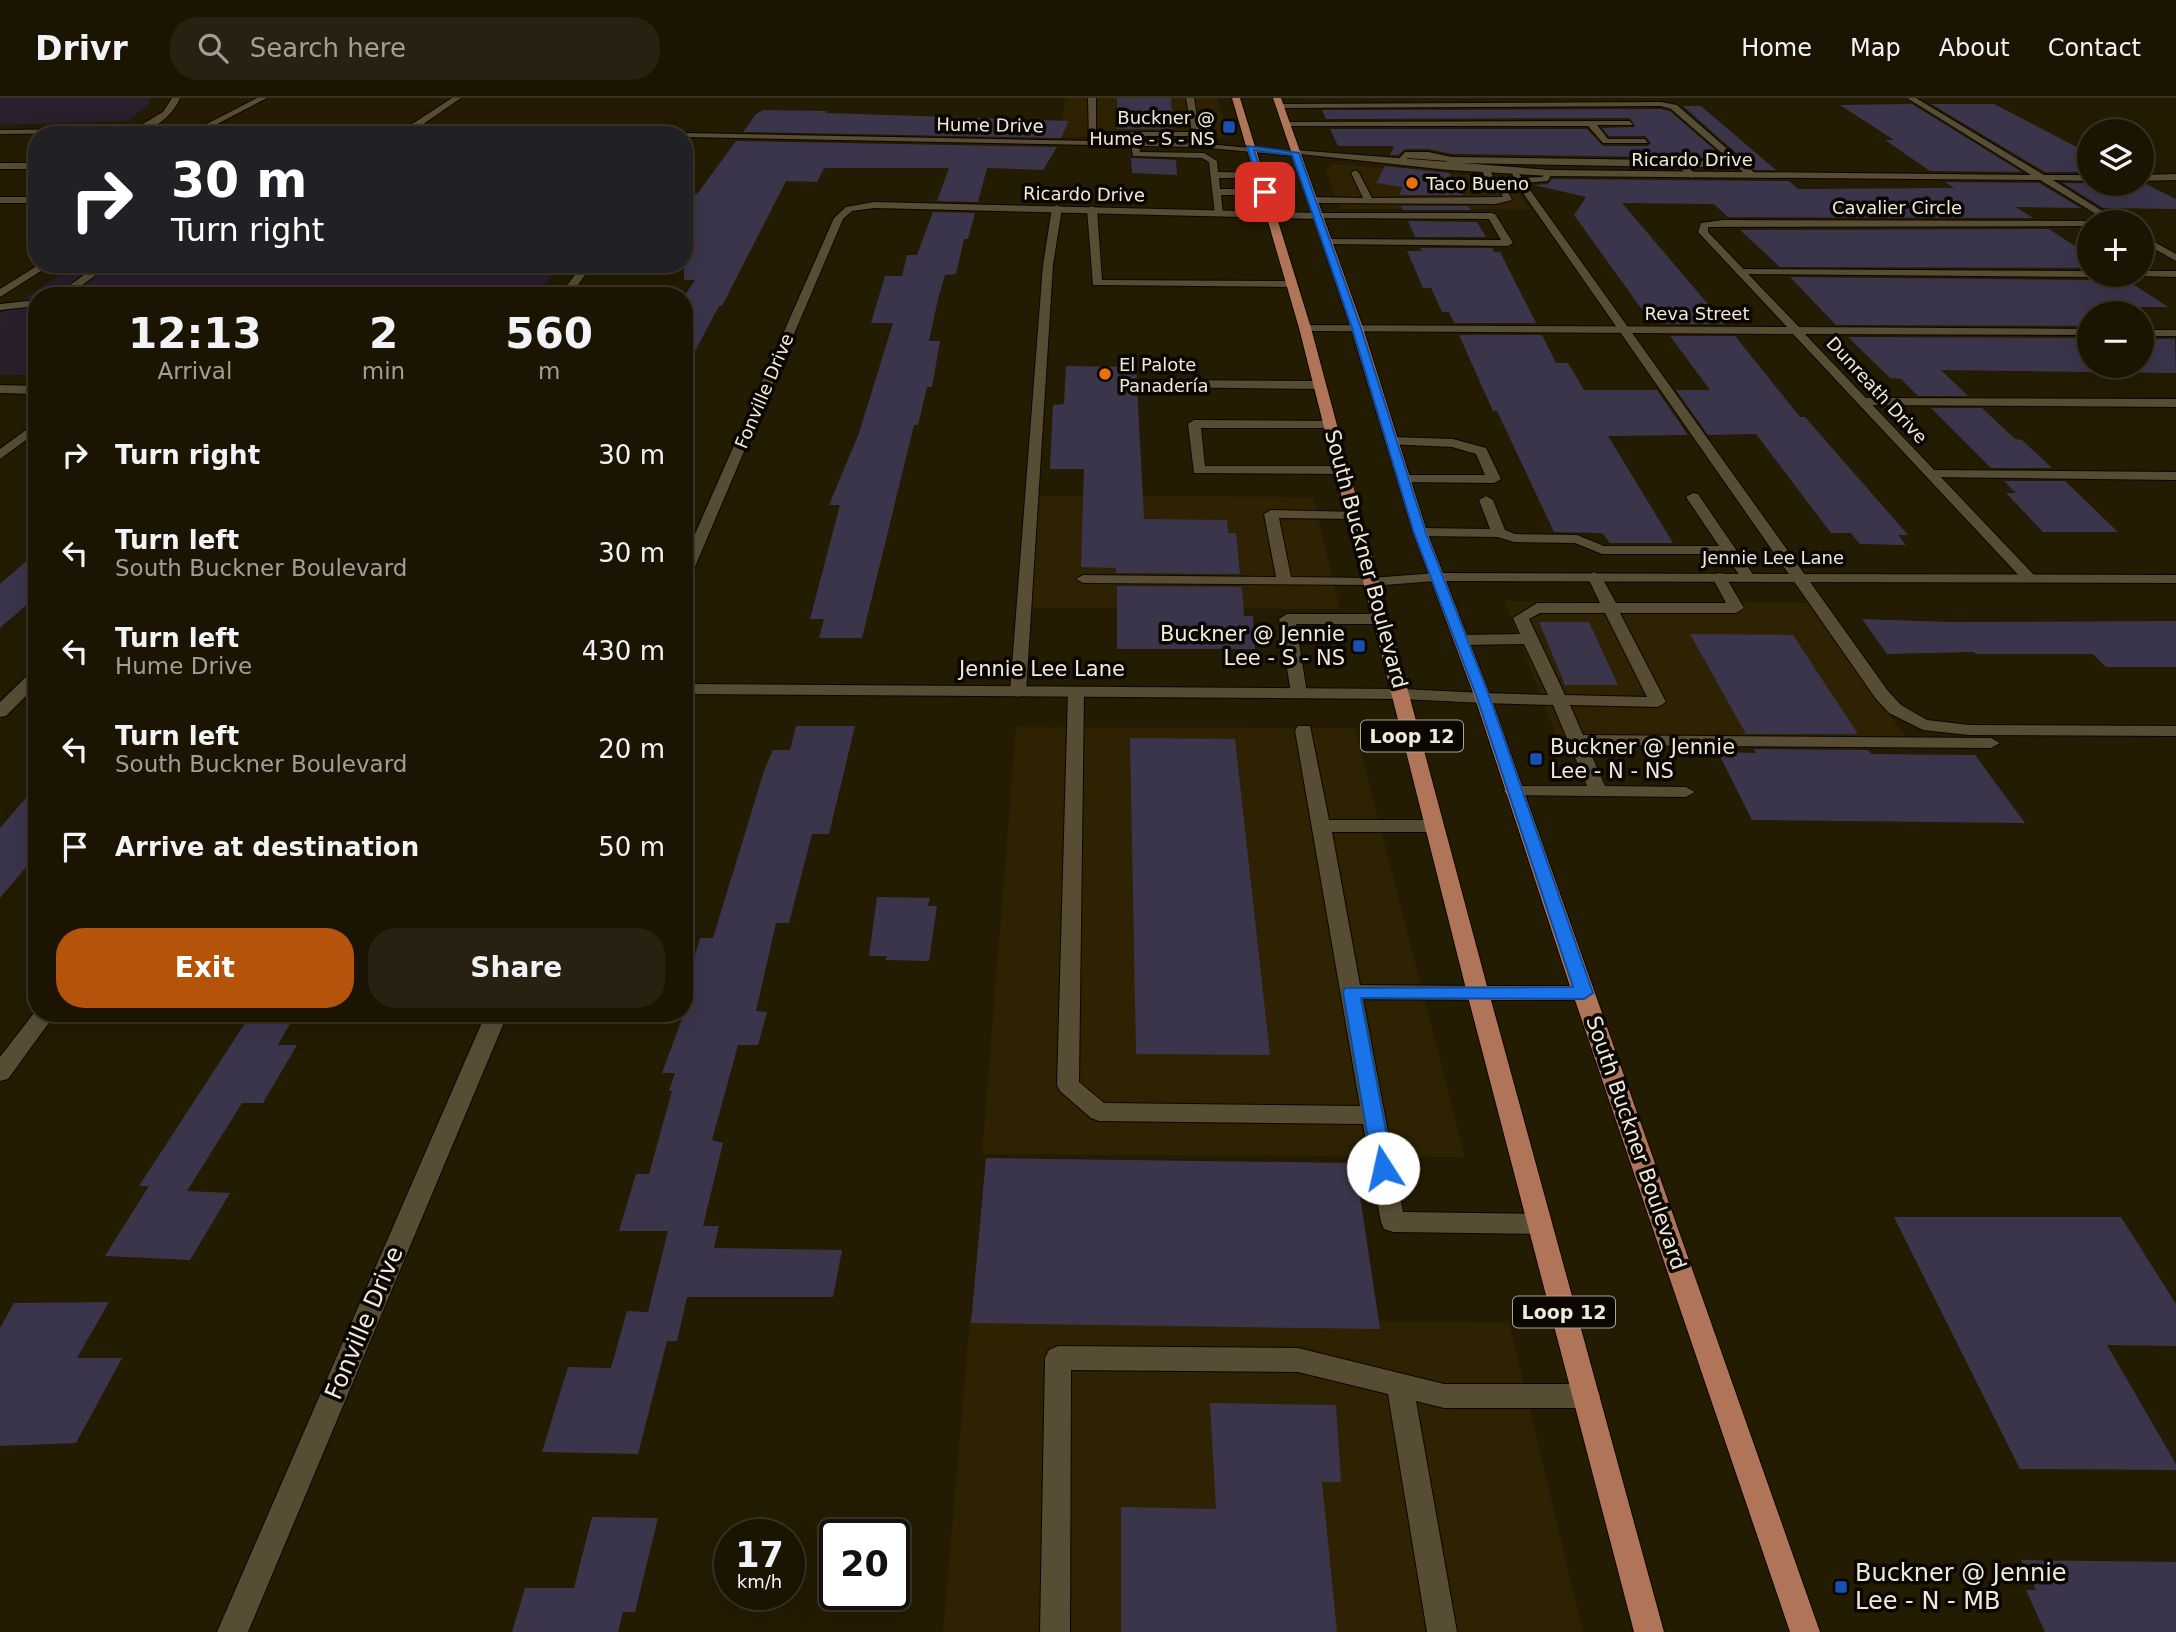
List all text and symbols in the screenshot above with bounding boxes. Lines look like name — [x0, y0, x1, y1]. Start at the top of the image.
search box — [170, 17, 660, 80]
text: Drivr — [35, 29, 128, 68]
icon: search — [194, 29, 232, 67]
text: Search here — [250, 33, 406, 63]
text: Home — [1741, 34, 1812, 62]
text: Map — [1850, 34, 1901, 62]
text: About — [1939, 34, 2010, 62]
text: Contact — [2048, 34, 2141, 62]
place label: Buckner @ Hume - S - NS — [1089, 107, 1215, 149]
street label: Hume Drive — [936, 114, 1044, 136]
marker: Buckner @ Hume - S - NS — [1221, 119, 1237, 135]
map controls — [2077, 119, 2154, 378]
button: layers — [2077, 119, 2154, 196]
street label: Ricardo Drive — [1631, 149, 1753, 170]
text: 30 m — [171, 152, 307, 209]
icon: right — [56, 154, 147, 245]
pin — [1235, 162, 1295, 222]
icon: arrive — [1246, 173, 1284, 211]
place label: Taco Bueno — [1425, 173, 1529, 194]
marker: Taco Bueno — [1404, 175, 1420, 191]
street label: Ricardo Drive — [1023, 182, 1145, 206]
street label: Cavalier Circle — [1832, 197, 1962, 218]
button: + — [2077, 210, 2154, 287]
text: Turn right — [171, 211, 324, 249]
button: − — [2077, 301, 2154, 378]
street label: Reva Street — [1645, 303, 1749, 324]
text: 12:13 — [128, 309, 262, 358]
text: 2 — [369, 309, 398, 358]
text: 560 — [505, 309, 593, 358]
street label: Fonville Drive — [730, 330, 798, 452]
street label: Dunreath Drive — [1822, 332, 1932, 448]
place label: El Palote Panadería — [1119, 354, 1208, 396]
text: Arrival — [158, 358, 232, 384]
text: min — [362, 358, 405, 384]
text: m — [538, 358, 560, 384]
marker: El Palote Panadería — [1097, 366, 1113, 382]
street label: South Buckner Boulevard — [1320, 427, 1412, 691]
icon: right — [56, 436, 94, 474]
text: Turn right — [115, 440, 260, 470]
text: 30 m — [598, 440, 665, 470]
text: Turn left — [115, 525, 239, 555]
icon: left — [56, 534, 94, 572]
text: 30 m — [598, 538, 665, 568]
street label: Jennie Lee Lane — [1701, 547, 1844, 568]
text: South Buckner Boulevard — [115, 555, 407, 581]
place label: Buckner @ Jennie Lee - S - NS — [1160, 622, 1345, 670]
text: Turn left — [115, 623, 239, 653]
icon: left — [56, 632, 94, 670]
text: 430 m — [582, 636, 665, 666]
marker: Buckner @ Jennie Lee - S - NS — [1351, 638, 1367, 654]
text: Hume Drive — [115, 653, 252, 679]
street label: Jennie Lee Lane — [957, 657, 1125, 681]
road number: Loop 12 — [1361, 720, 1463, 751]
text: Turn left — [115, 721, 239, 751]
icon: left — [56, 730, 94, 768]
text: 20 m — [598, 734, 665, 764]
place label: Buckner @ Jennie Lee - N - NS — [1550, 735, 1735, 783]
text: South Buckner Boulevard — [115, 751, 407, 777]
marker: Buckner @ Jennie Lee - N - NS — [1528, 751, 1544, 767]
icon: arrive — [56, 828, 94, 866]
text: Arrive at destination — [115, 832, 419, 862]
text: 50 m — [598, 832, 665, 862]
button: Exit — [56, 928, 354, 1008]
button: Share — [368, 928, 665, 1008]
street label: South Buckner Boulevard — [1581, 1013, 1691, 1273]
position arrow — [1346, 1131, 1420, 1205]
street label: Fonville Drive — [319, 1242, 409, 1404]
road number: Loop 12 — [1513, 1296, 1615, 1328]
speed limit sign: 20 — [819, 1519, 910, 1610]
text: 17 — [735, 1535, 784, 1575]
place label: Buckner @ Jennie Lee - N - MB — [1855, 1559, 2067, 1615]
text: km/h — [737, 1571, 782, 1592]
marker: Buckner @ Jennie Lee - N - MB — [1833, 1579, 1849, 1595]

